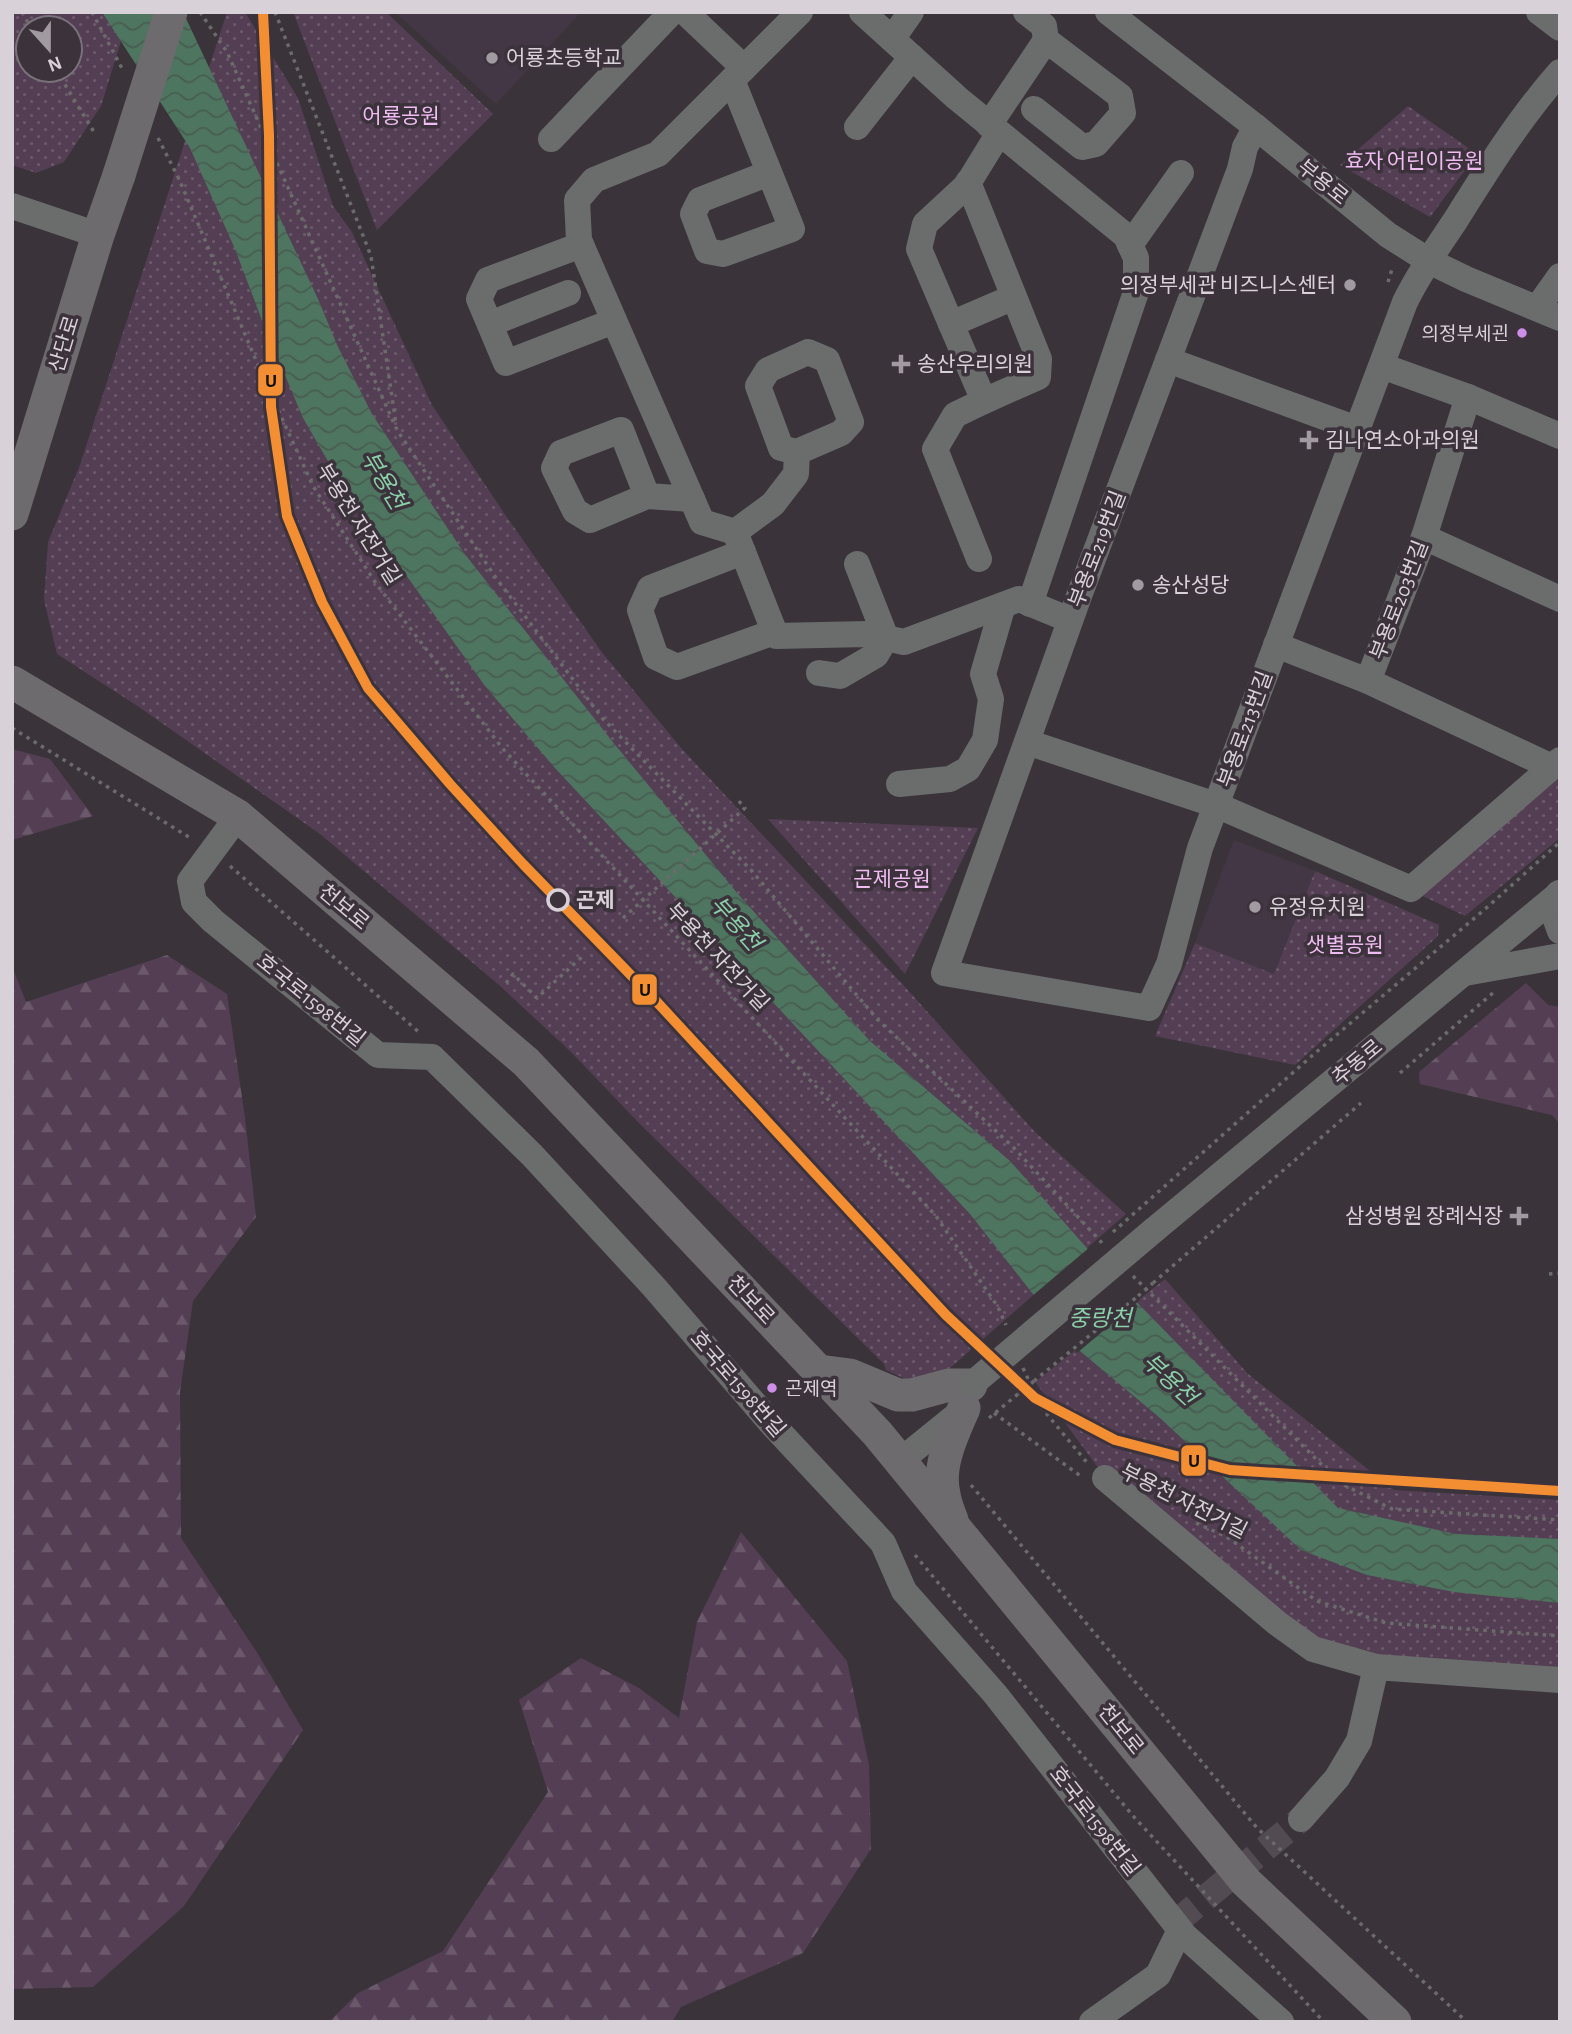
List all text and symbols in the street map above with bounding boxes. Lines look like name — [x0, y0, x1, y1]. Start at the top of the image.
north arrow — [14, 14, 84, 84]
place label: 어룡초등학교 — [506, 47, 622, 69]
marker: 어룡초등학교 — [484, 50, 500, 66]
text: N — [45, 52, 64, 75]
park label: 어룡공원 — [362, 105, 440, 127]
park label: 효자 어린이공원 — [1345, 150, 1483, 172]
street label: 부용로 — [1294, 155, 1352, 209]
place label: 의정부세관 비즈니스센터 — [1120, 274, 1336, 296]
marker: 의정부세관 비즈니스센터 — [1342, 277, 1358, 293]
street label: 산단로 — [45, 313, 83, 375]
place label: 의정부세괸 — [1422, 324, 1509, 344]
marker: 의정부세괸 — [1515, 326, 1529, 340]
place label: 송산우리의원 — [917, 353, 1033, 375]
marker: 송산우리의원 — [891, 354, 911, 374]
line badge: U — [257, 363, 284, 397]
text: U — [265, 372, 277, 391]
place label: 김나연소아과의원 — [1325, 429, 1480, 451]
marker: 김나연소아과의원 — [1299, 430, 1319, 450]
water label: 부용천 — [357, 447, 411, 516]
street label: 부용천 자전거길 — [313, 459, 405, 589]
street label: 부용로219번길 — [1065, 488, 1129, 610]
street label: 부용로203번길 — [1366, 537, 1432, 663]
place label: 송산성당 — [1152, 574, 1229, 596]
marker: 송산성당 — [1130, 577, 1146, 593]
street label: 부용로213번길 — [1214, 668, 1276, 790]
park label: 곤제공원 — [853, 868, 931, 890]
street label: 천보로 — [315, 880, 373, 934]
marker: 곤제 — [547, 889, 569, 911]
place label: 곤제 — [576, 889, 615, 911]
water label: 부용천 — [705, 892, 767, 957]
place label: 유정유치원 — [1269, 896, 1366, 918]
street label: 부용천 자전거길 — [663, 899, 773, 1015]
marker: 유정유치원 — [1247, 899, 1263, 915]
park label: 샛별공원 — [1306, 934, 1384, 956]
street label: 호국로1598번길 — [253, 950, 369, 1050]
line badge: U — [631, 973, 658, 1006]
text: U — [639, 981, 651, 1000]
street label: 추동로 — [1328, 1035, 1386, 1089]
place label: 삼성병원 장례식장 — [1345, 1205, 1503, 1227]
marker: 삼성병원 장례식장 — [1509, 1206, 1529, 1226]
street label: 천보로 — [723, 1271, 779, 1329]
water label: 중랑천 — [1068, 1307, 1135, 1331]
street label: 호국로1598번길 — [686, 1327, 790, 1441]
water label: 부용천 — [1138, 1349, 1203, 1412]
place label: 곤제역 — [785, 1379, 837, 1399]
marker: 곤제역 — [765, 1381, 779, 1395]
line badge: U — [1180, 1444, 1207, 1477]
text: U — [1188, 1452, 1200, 1471]
street label: 부용천 자전거길 — [1117, 1460, 1251, 1542]
street label: 천보로 — [1094, 1700, 1148, 1758]
street label: 호국로1598번길 — [1046, 1762, 1144, 1880]

